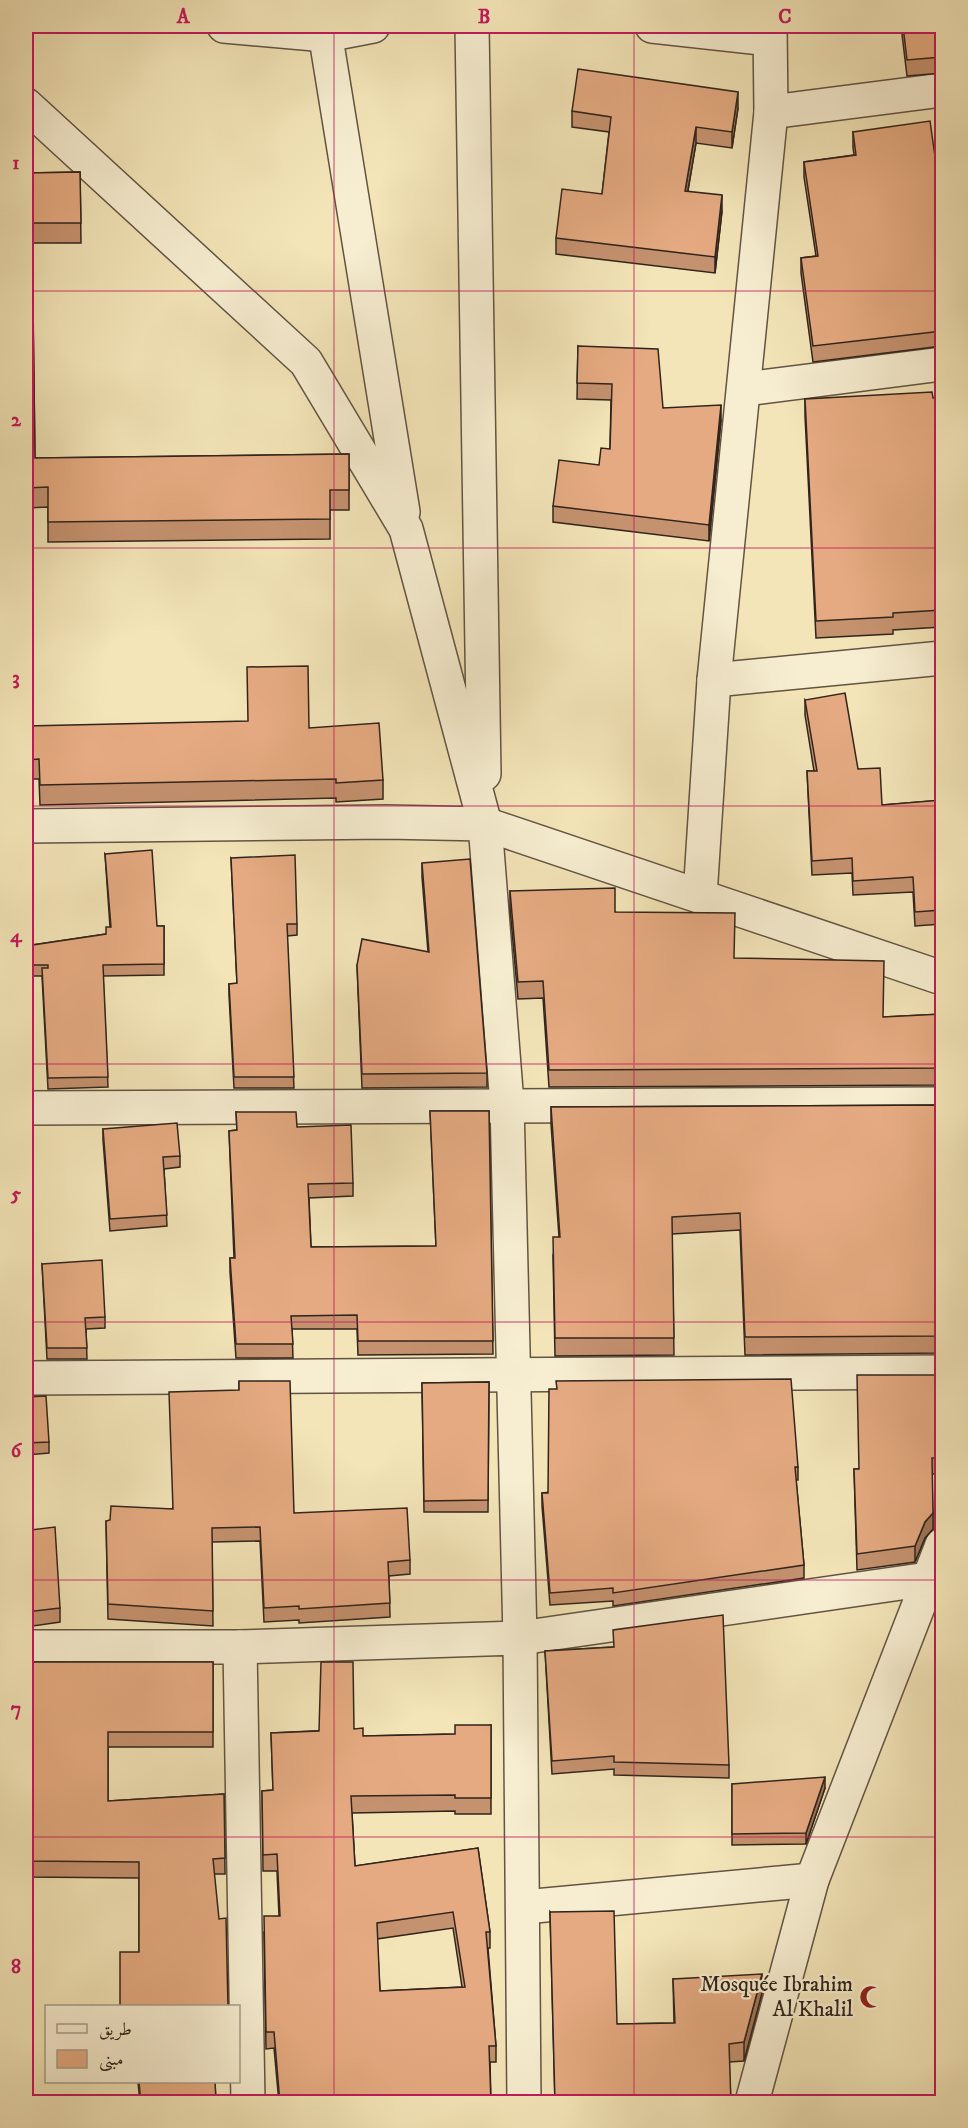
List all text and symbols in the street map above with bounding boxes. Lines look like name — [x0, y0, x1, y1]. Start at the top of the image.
text: A — [176, 5, 191, 30]
text: B — [478, 5, 490, 30]
text: C — [778, 5, 792, 30]
text: 1 — [12, 151, 20, 176]
text: 2 — [11, 408, 22, 433]
text: 3 — [12, 666, 20, 691]
text: 4 — [10, 924, 23, 949]
text: 5 — [10, 1182, 21, 1207]
text: 6 — [11, 1439, 23, 1464]
text: 7 — [11, 1697, 21, 1722]
text: 8 — [11, 1955, 21, 1980]
place label: Mosquée Ibrahim Al Khalil — [700, 1971, 853, 2023]
mosque icon: Mosquée Ibrahim Al Khalil — [858, 1984, 884, 2010]
legend — [45, 2005, 240, 2083]
text: طريق — [99, 2019, 132, 2041]
text: مبنى — [99, 2049, 124, 2072]

